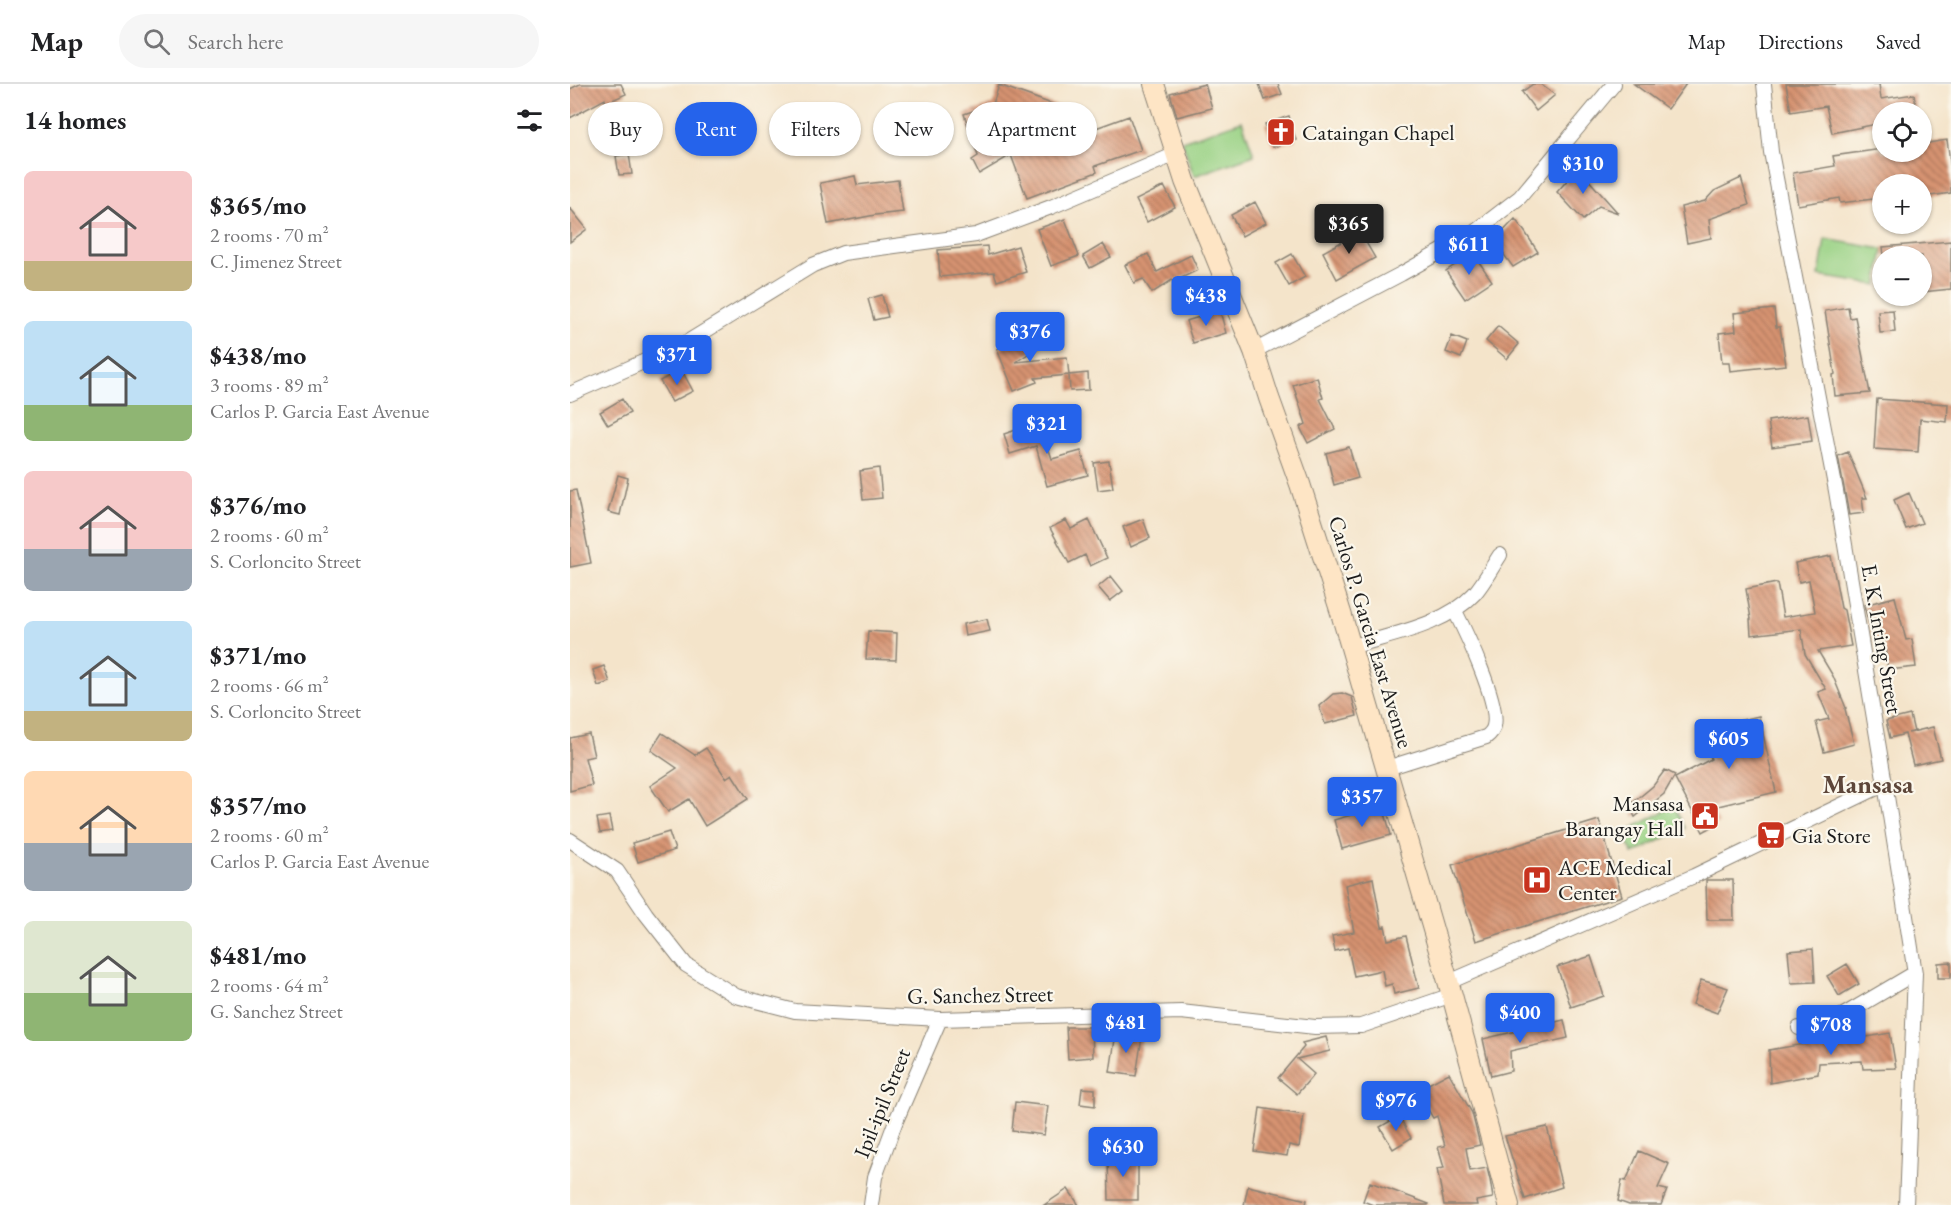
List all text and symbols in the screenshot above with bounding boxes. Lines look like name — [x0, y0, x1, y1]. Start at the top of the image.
search box — [119, 14, 539, 68]
text: Map — [30, 23, 83, 59]
icon: search — [140, 25, 173, 58]
text: Search here — [188, 27, 283, 56]
text: Map — [1688, 28, 1725, 55]
text: Directions — [1758, 28, 1843, 55]
text: Saved — [1876, 28, 1921, 55]
chip: Buy — [588, 102, 663, 156]
chip: Rent — [675, 102, 757, 156]
chip: Filters — [769, 102, 861, 156]
chip: New — [873, 102, 954, 156]
chip: Apartment — [966, 102, 1097, 156]
map controls — [1872, 102, 1932, 306]
button: locate — [1872, 102, 1932, 162]
text: 14 homes — [24, 103, 126, 137]
icon: filters — [513, 104, 546, 137]
church icon: Cataingan Chapel — [1265, 116, 1297, 148]
place label: Cataingan Chapel — [1302, 118, 1454, 147]
pin: $310 — [1547, 144, 1619, 195]
text: $310 — [1563, 150, 1603, 176]
button: + — [1872, 174, 1932, 234]
text: $365/mo — [210, 188, 306, 222]
icon: home — [72, 195, 144, 267]
pin: $365 — [1313, 204, 1385, 255]
text: $365 — [1329, 210, 1369, 236]
text: 2 rooms · 70 m² — [210, 222, 329, 248]
pin: $611 — [1433, 225, 1505, 276]
text: $611 — [1449, 231, 1489, 257]
button: − — [1872, 246, 1932, 306]
text: C. Jimenez Street — [210, 248, 342, 274]
pin: $438 — [1170, 276, 1242, 327]
text: $438 — [1186, 282, 1226, 308]
pin: $376 — [994, 312, 1066, 363]
text: $376 — [1010, 318, 1050, 344]
pin: $371 — [641, 335, 713, 386]
text: $438/mo — [210, 338, 306, 372]
text: $371 — [657, 341, 697, 367]
icon: home — [72, 345, 144, 417]
text: 3 rooms · 89 m² — [210, 372, 329, 398]
text: Carlos P. Garcia East Avenue — [210, 398, 429, 424]
pin: $321 — [1011, 404, 1083, 455]
text: $321 — [1027, 410, 1067, 436]
text: $376/mo — [210, 488, 306, 522]
icon: home — [72, 495, 144, 567]
street label: Carlos P. Garcia East Avenue — [1322, 512, 1420, 752]
text: 2 rooms · 60 m² — [210, 522, 329, 548]
text: S. Corloncito Street — [210, 548, 361, 574]
street label: E. K. Inting Street — [1855, 562, 1909, 716]
text: $371/mo — [210, 638, 306, 672]
icon: home — [72, 645, 144, 717]
text: 2 rooms · 66 m² — [210, 672, 329, 698]
text: S. Corloncito Street — [210, 698, 361, 724]
pin: $605 — [1693, 719, 1765, 770]
text: $605 — [1709, 725, 1749, 751]
district label: Mansasa — [1823, 767, 1914, 801]
pin: $357 — [1326, 777, 1398, 828]
text: $357 — [1342, 783, 1382, 809]
text: $357/mo — [210, 788, 306, 822]
place label: Mansasa Barangay Hall — [1565, 789, 1684, 843]
icon: home — [72, 795, 144, 867]
public building icon: Mansasa Barangay Hall — [1689, 800, 1721, 832]
supermarket icon: Gia Store — [1755, 819, 1787, 851]
place label: Gia Store — [1792, 821, 1871, 850]
text: 2 rooms · 60 m² — [210, 822, 329, 848]
text: Carlos P. Garcia East Avenue — [210, 848, 429, 874]
place label: ACE Medical Center — [1557, 853, 1672, 907]
hospital icon: ACE Medical Center — [1521, 864, 1553, 896]
text: $481/mo — [210, 938, 306, 972]
icon: home — [72, 945, 144, 1017]
text: 2 rooms · 64 m² — [210, 972, 329, 998]
street label: G. Sanchez Street — [907, 979, 1053, 1011]
pin: $400 — [1484, 993, 1556, 1044]
text: G. Sanchez Street — [210, 998, 343, 1024]
text: $400 — [1500, 999, 1540, 1025]
pin: $481 — [1090, 1003, 1162, 1054]
pin: $708 — [1795, 1005, 1867, 1056]
text: $481 — [1106, 1009, 1146, 1035]
text: $708 — [1811, 1011, 1851, 1037]
street label: Ipil-ipil Street — [847, 1044, 917, 1162]
pin: $976 — [1360, 1081, 1432, 1132]
text: $976 — [1376, 1087, 1416, 1113]
pin: $630 — [1087, 1127, 1159, 1178]
text: $630 — [1103, 1133, 1143, 1159]

